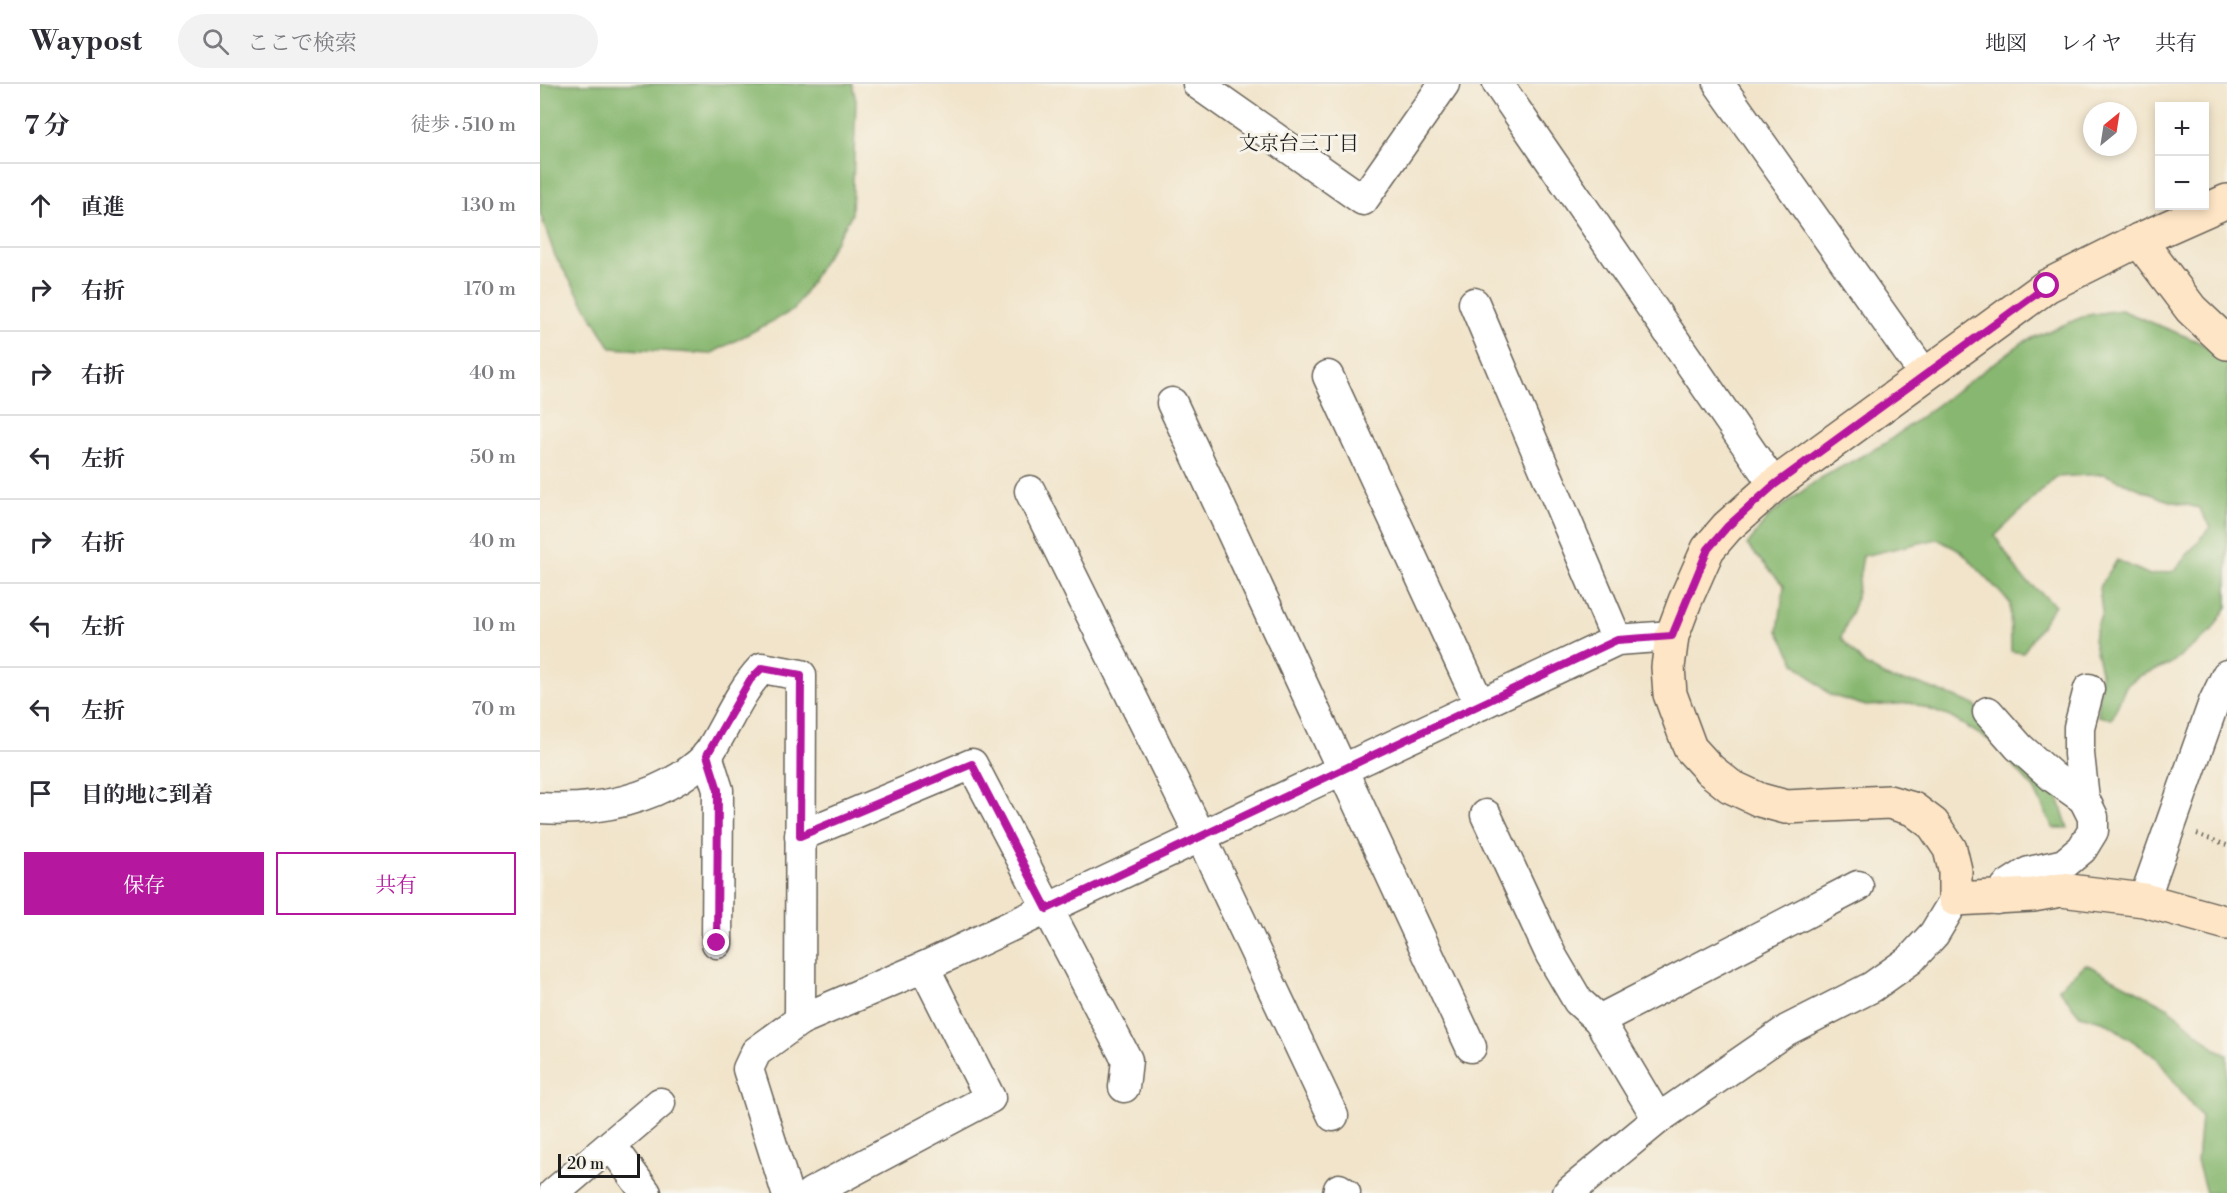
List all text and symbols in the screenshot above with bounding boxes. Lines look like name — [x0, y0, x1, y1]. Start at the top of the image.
search box — [178, 14, 598, 68]
text: Waypost — [30, 24, 142, 59]
icon: search — [199, 25, 232, 58]
text: ここで検索 — [247, 30, 357, 57]
text: 地図 — [1985, 31, 2027, 57]
text: レイヤ — [2060, 31, 2122, 57]
text: 共有 — [2155, 31, 2197, 57]
north arrow — [2083, 102, 2137, 156]
map controls — [2155, 102, 2209, 210]
button: + — [2155, 102, 2209, 156]
text: 7 分 — [24, 110, 70, 142]
text: 徒歩 · 510 m — [411, 113, 516, 138]
district label: 文京台三丁目 — [1239, 132, 1359, 157]
button: − — [2155, 156, 2209, 210]
icon: ahead — [24, 189, 57, 222]
text: 130 m — [461, 193, 516, 218]
text: 直進 — [81, 194, 125, 221]
route start — [2033, 272, 2059, 298]
icon: right — [24, 273, 57, 306]
text: 170 m — [464, 277, 516, 302]
text: 右折 — [81, 278, 125, 305]
icon: right — [24, 357, 57, 390]
text: 40 m — [469, 361, 516, 386]
text: 右折 — [81, 362, 125, 389]
icon: left — [24, 441, 57, 474]
text: 50 m — [470, 445, 516, 470]
text: 左折 — [81, 446, 125, 473]
icon: right — [24, 525, 57, 558]
text: 40 m — [469, 529, 516, 554]
text: 右折 — [81, 530, 125, 557]
icon: left — [24, 609, 57, 642]
text: 10 m — [473, 613, 516, 638]
text: 左折 — [81, 614, 125, 641]
icon: left — [24, 693, 57, 726]
text: 70 m — [472, 697, 516, 722]
text: 左折 — [81, 698, 125, 725]
icon: arrive — [24, 777, 57, 810]
text: 目的地に到着 — [81, 782, 213, 809]
button: 保存 — [24, 852, 264, 915]
button: 共有 — [276, 852, 516, 915]
route end — [703, 929, 729, 955]
scale bar — [558, 1151, 640, 1178]
text: 20 m — [567, 1154, 604, 1174]

